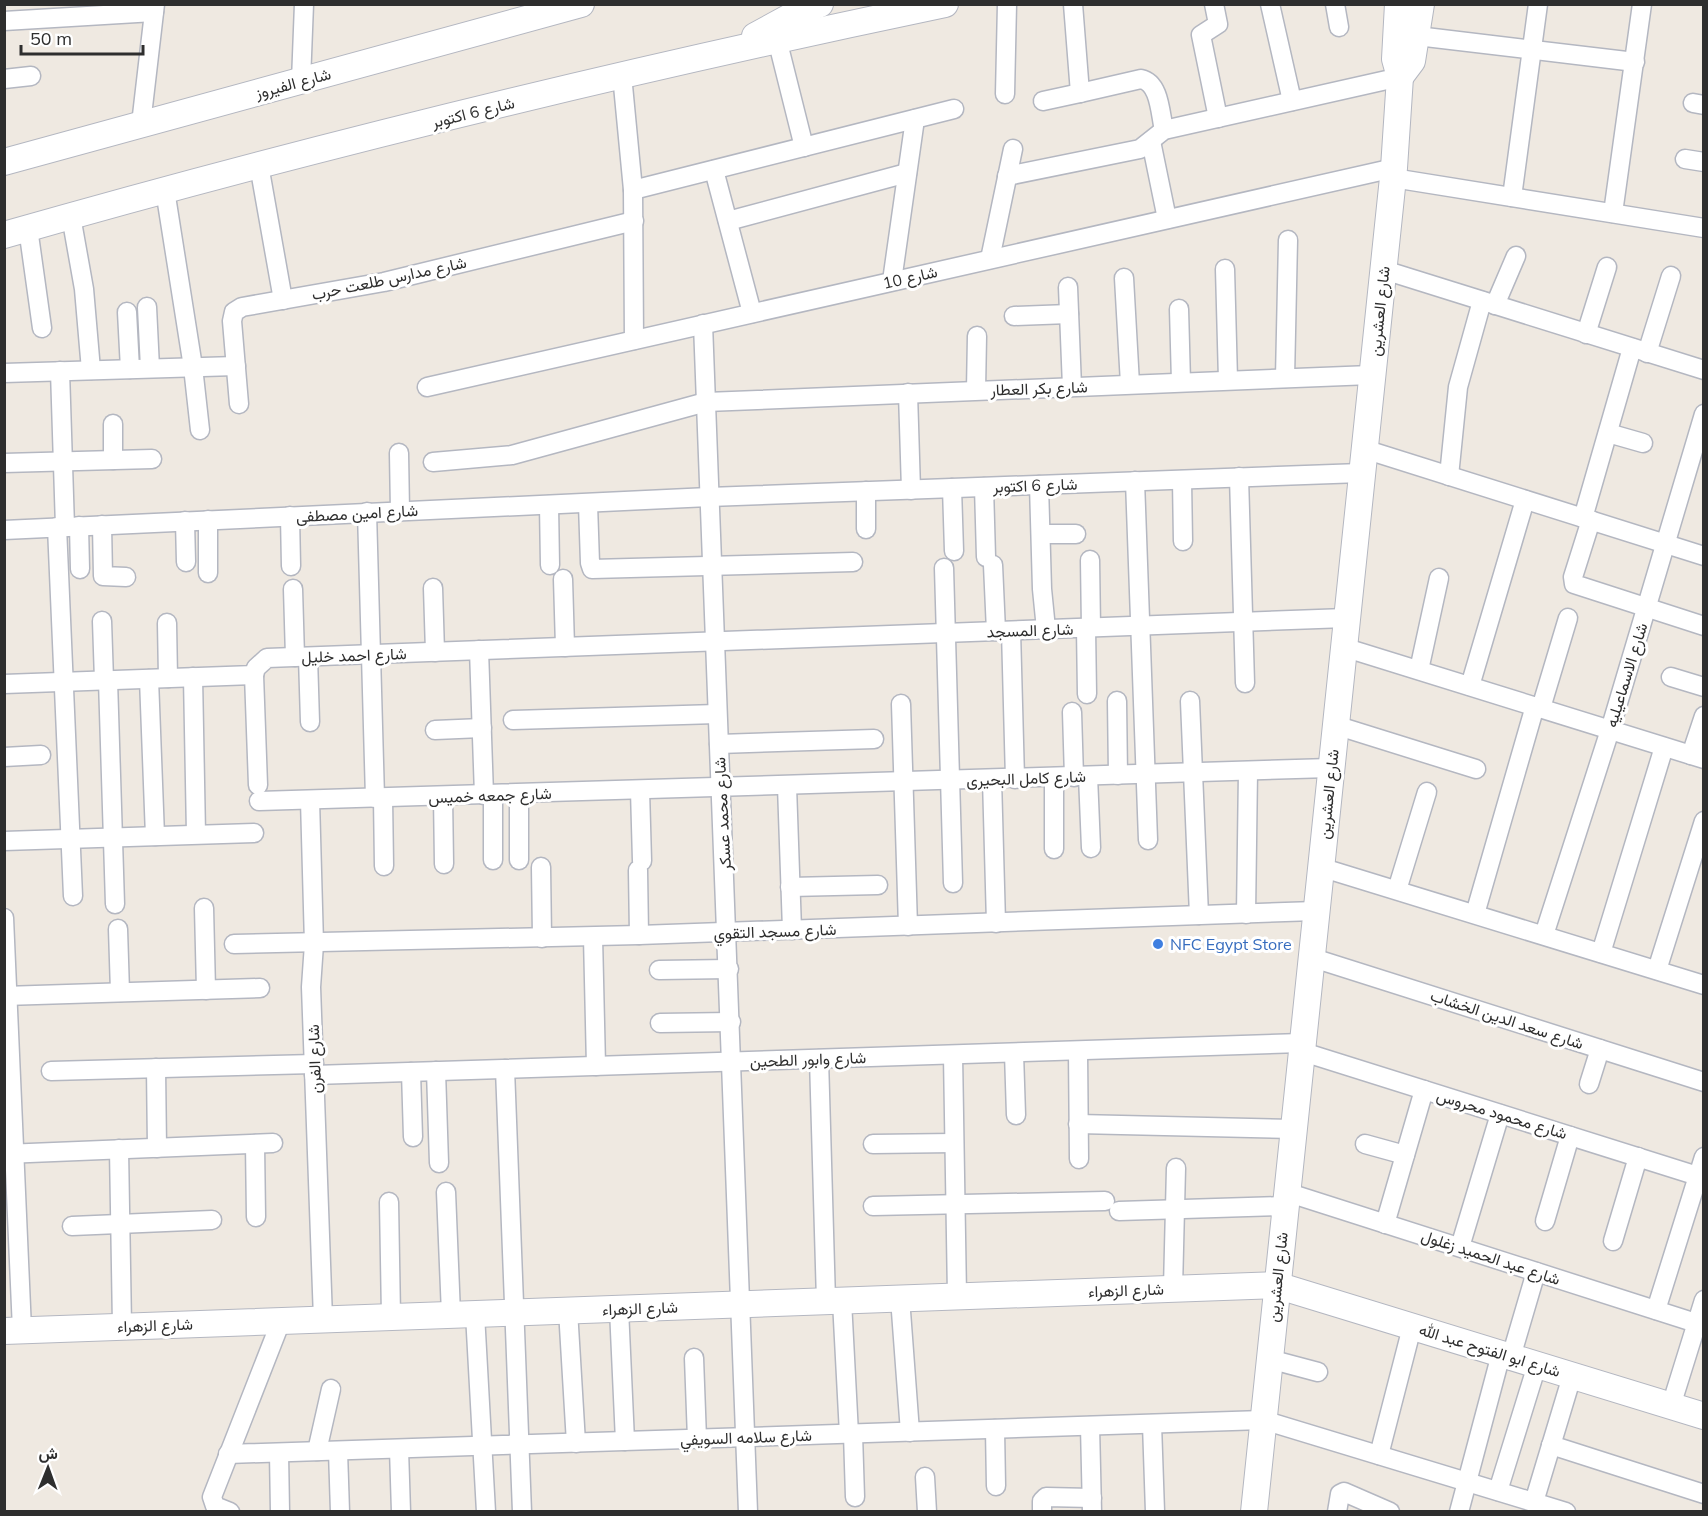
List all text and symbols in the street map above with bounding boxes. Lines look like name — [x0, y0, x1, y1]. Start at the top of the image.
scale bar — [21, 18, 142, 56]
text: 50 m — [30, 27, 72, 50]
street label: شارع الفيروز — [252, 63, 334, 105]
street label: شارع 6 اكتوبر — [429, 92, 517, 134]
street label: شارع مدارس طلعت حرب — [310, 252, 469, 306]
street label: شارع 10 — [881, 261, 940, 295]
street label: شارع العشرين — [1364, 265, 1396, 357]
street label: شارع بكر العطار — [989, 376, 1088, 402]
street label: شارع 6 اكتوبر — [991, 474, 1078, 499]
street label: شارع امين مصطفى — [296, 500, 419, 528]
street label: شارع المسجد — [986, 618, 1074, 644]
street label: شارع الاسماعيليه — [1601, 620, 1653, 730]
street label: شارع احمد خليل — [301, 643, 407, 669]
street label: شارع العشرين — [1313, 748, 1345, 840]
street label: شارع محمد عسكر — [709, 757, 737, 872]
street label: شارع كامل البحيرى — [966, 766, 1086, 792]
street label: شارع جمعه خميس — [428, 783, 552, 809]
street label: شارع مسجد التقوي — [713, 919, 837, 947]
place label: NFC Egypt Store — [1170, 934, 1292, 954]
marker: NFC Egypt Store — [1151, 937, 1165, 951]
street label: شارع سعد الدين الخشاب — [1427, 985, 1586, 1055]
street label: شارع الفرن — [303, 1024, 327, 1094]
street label: شارع وابور الطحين — [749, 1047, 867, 1073]
street label: شارع محمود محروس — [1434, 1085, 1570, 1145]
street label: شارع عبد الحميد زغلول — [1418, 1225, 1563, 1291]
street label: شارع العشرين — [1262, 1231, 1294, 1323]
street label: شارع الزهراء — [1088, 1279, 1164, 1303]
street label: شارع الزهراء — [602, 1297, 678, 1321]
street label: شارع الزهراء — [117, 1314, 193, 1338]
street label: شارع ابو الفتوح عبد الله — [1416, 1319, 1563, 1383]
street label: شارع سلامه السويفي — [680, 1425, 812, 1453]
north arrow — [18, 1438, 78, 1498]
text: ش — [38, 1443, 58, 1463]

